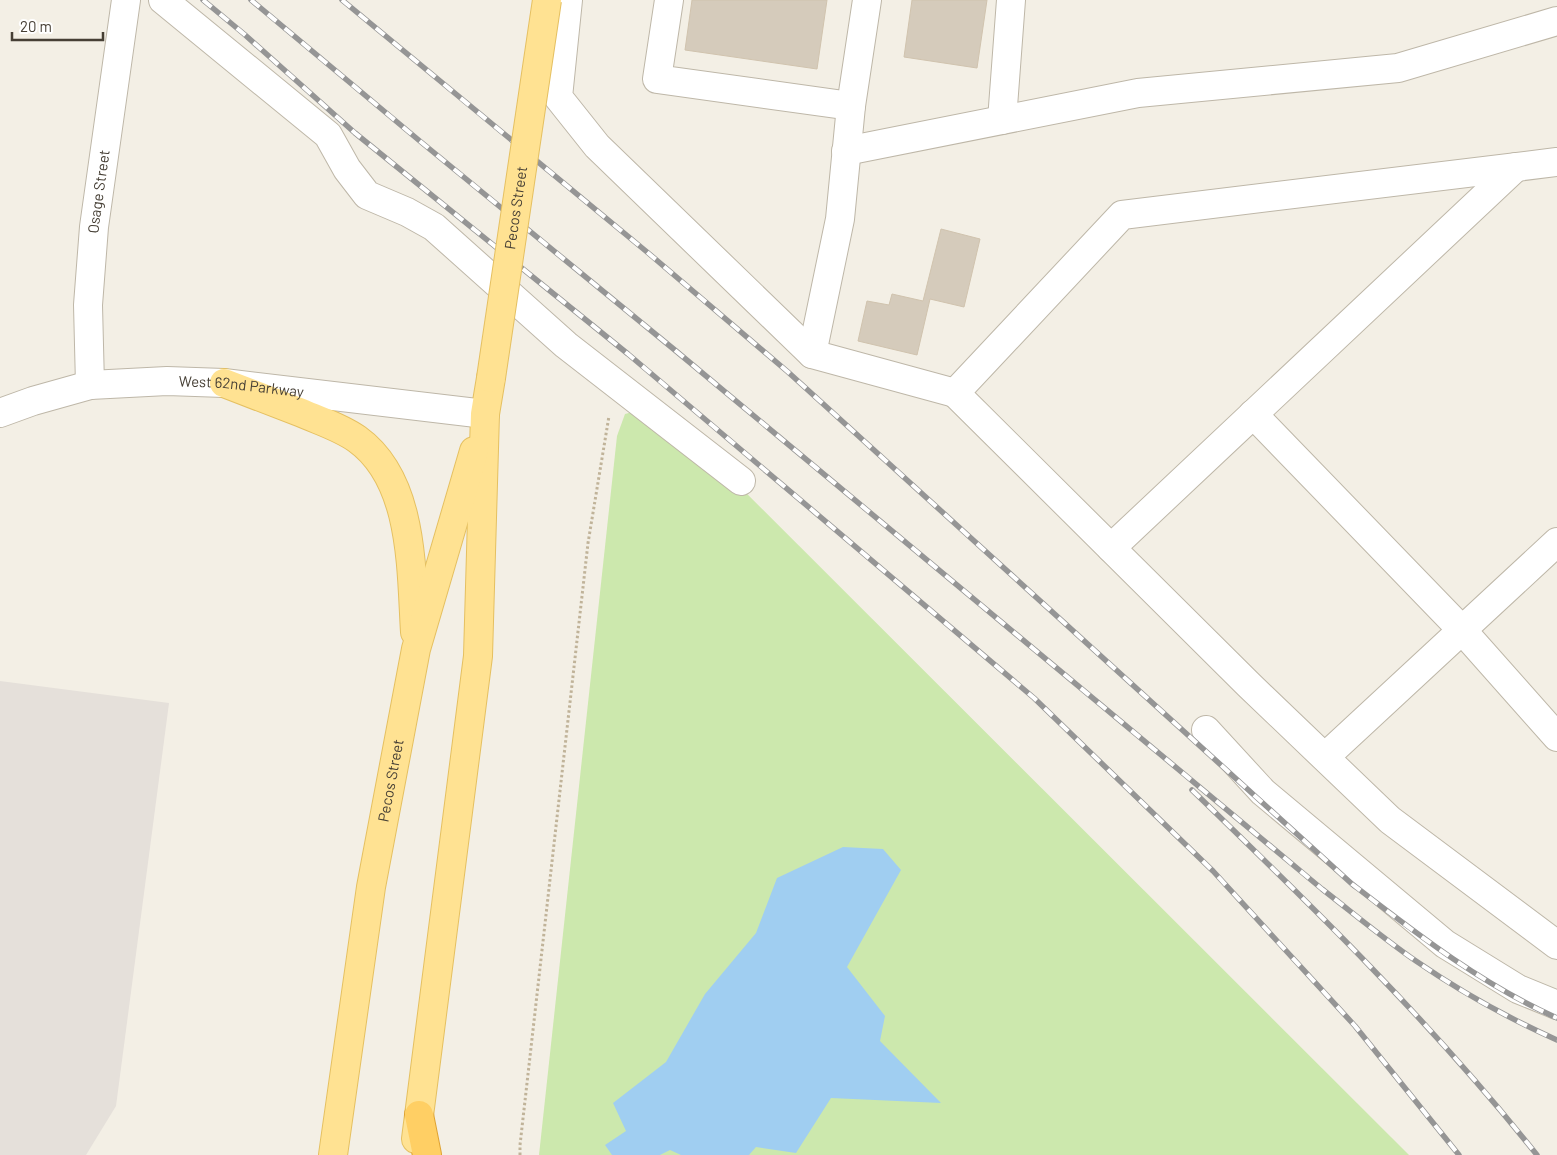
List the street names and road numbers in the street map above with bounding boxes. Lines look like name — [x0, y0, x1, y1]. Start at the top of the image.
street label: Osage Street — [84, 148, 113, 234]
street label: Pecos Street — [500, 165, 530, 250]
street label: West 62nd Parkway — [178, 371, 305, 400]
street label: Pecos Street — [374, 738, 407, 823]

